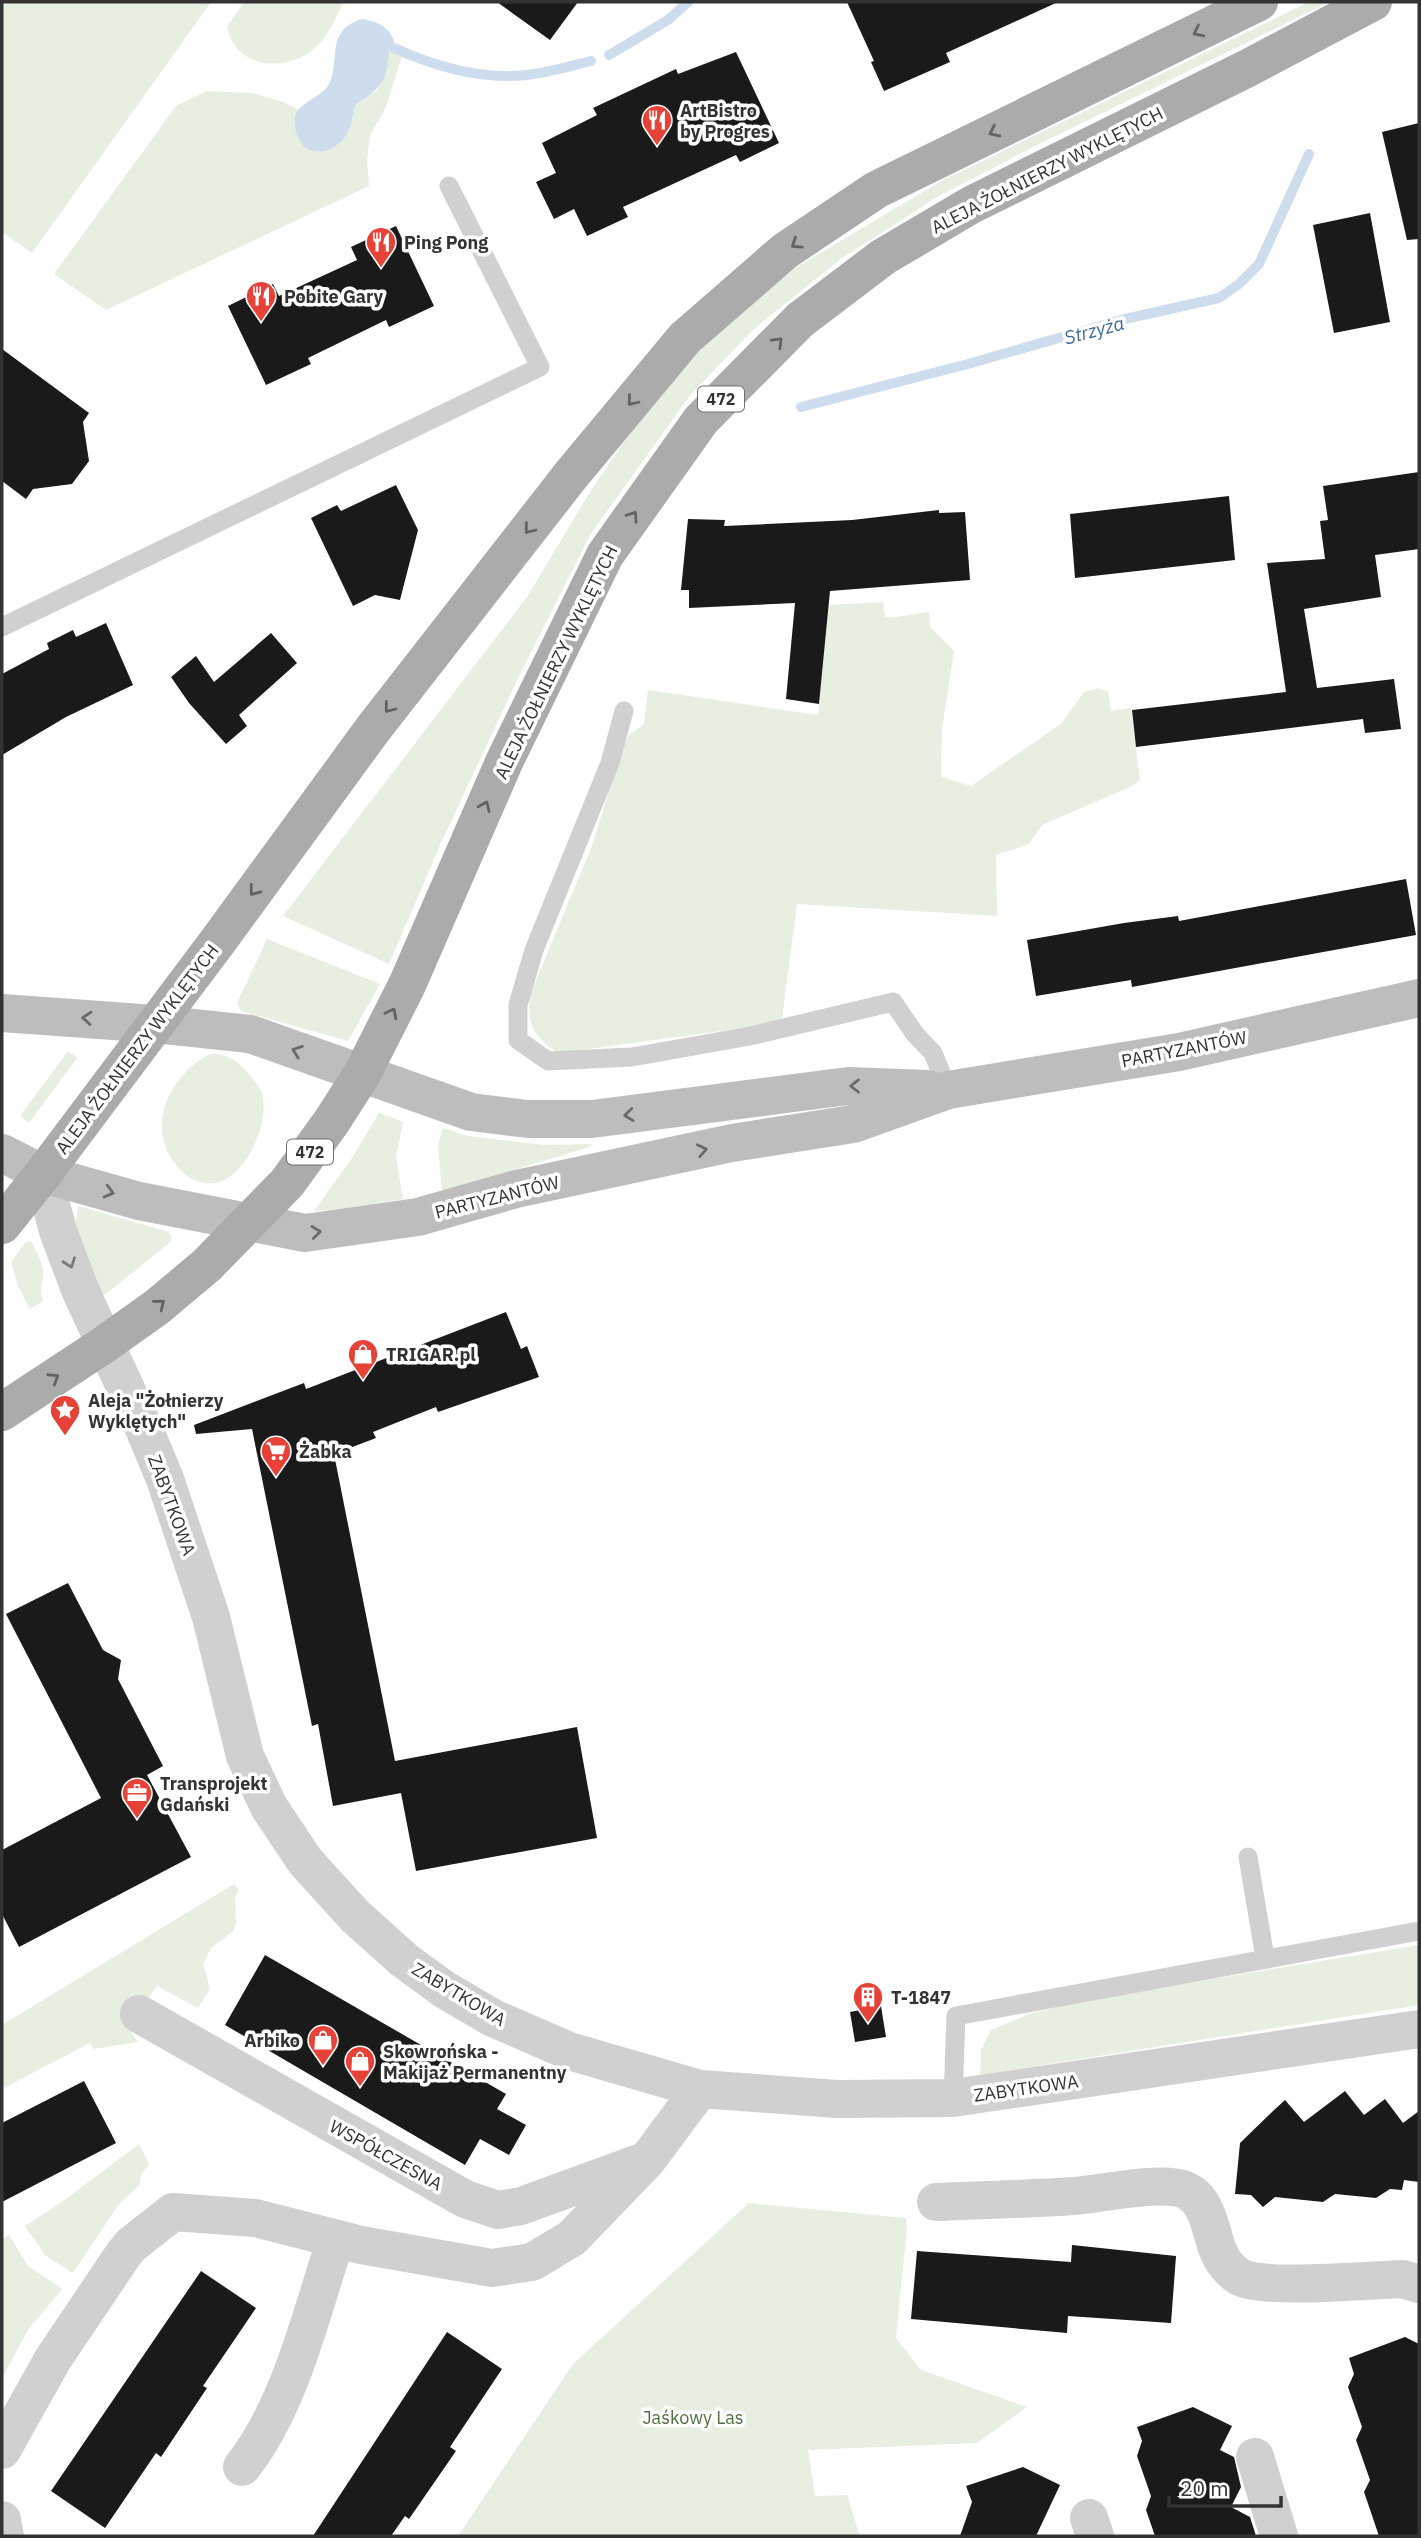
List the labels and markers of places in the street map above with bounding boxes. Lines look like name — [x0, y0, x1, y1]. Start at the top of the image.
place label: ArtBistro by Progres — [680, 99, 770, 143]
restaurant icon: ArtBistro by Progres — [640, 103, 674, 147]
restaurant icon: Ping Pong — [364, 225, 398, 269]
place label: Ping Pong — [404, 231, 488, 254]
restaurant icon: Pobite Gary — [244, 279, 278, 323]
place label: Pobite Gary — [284, 285, 383, 308]
shop icon: TRIGAR.pl — [346, 1337, 380, 1381]
place label: TRIGAR.pl — [386, 1343, 476, 1366]
place label: Aleja "Żołnierzy Wyklętych" — [88, 1389, 224, 1433]
place icon: Aleja "Żołnierzy Wyklętych" — [48, 1393, 82, 1437]
supermarket icon: Żabka — [259, 1434, 293, 1478]
place label: Żabka — [299, 1440, 352, 1463]
place label: Transprojekt Gdański — [160, 1772, 268, 1816]
office icon: Transprojekt Gdański — [120, 1776, 154, 1820]
building icon: T-1847 — [851, 1980, 885, 2024]
place label: T-1847 — [891, 1986, 951, 2009]
shop icon: Arbiko — [306, 2023, 340, 2067]
place label: Arbiko — [244, 2029, 300, 2052]
place label: Skowrońska - Makijaż Permanentny — [383, 2040, 567, 2084]
shop icon: Skowrońska - Makijaż Permanentny — [343, 2044, 377, 2088]

